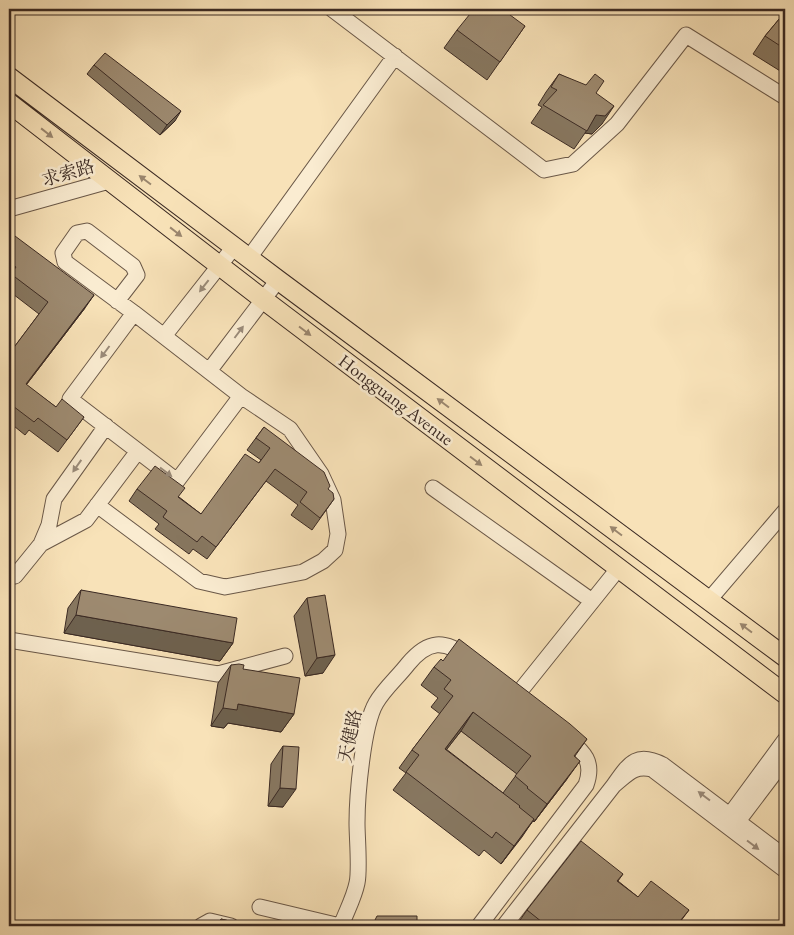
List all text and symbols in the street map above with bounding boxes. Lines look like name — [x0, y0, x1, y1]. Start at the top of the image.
one-way arrow — [40, 128, 53, 139]
street label: 求索路 — [39, 154, 97, 191]
one-way arrow — [138, 175, 152, 185]
one-way arrow — [169, 227, 182, 238]
one-way arrow — [199, 279, 210, 292]
one-way arrow — [234, 325, 244, 339]
one-way arrow — [298, 326, 311, 337]
one-way arrow — [99, 345, 110, 358]
street label: Hongguang Avenue — [334, 349, 458, 450]
one-way arrow — [436, 398, 450, 408]
one-way arrow — [469, 456, 482, 467]
one-way arrow — [72, 459, 82, 473]
one-way arrow — [159, 467, 172, 478]
one-way arrow — [609, 526, 623, 536]
one-way arrow — [739, 623, 753, 633]
street label: 天健路 — [333, 707, 366, 765]
one-way arrow — [698, 791, 711, 802]
one-way arrow — [747, 840, 760, 851]

